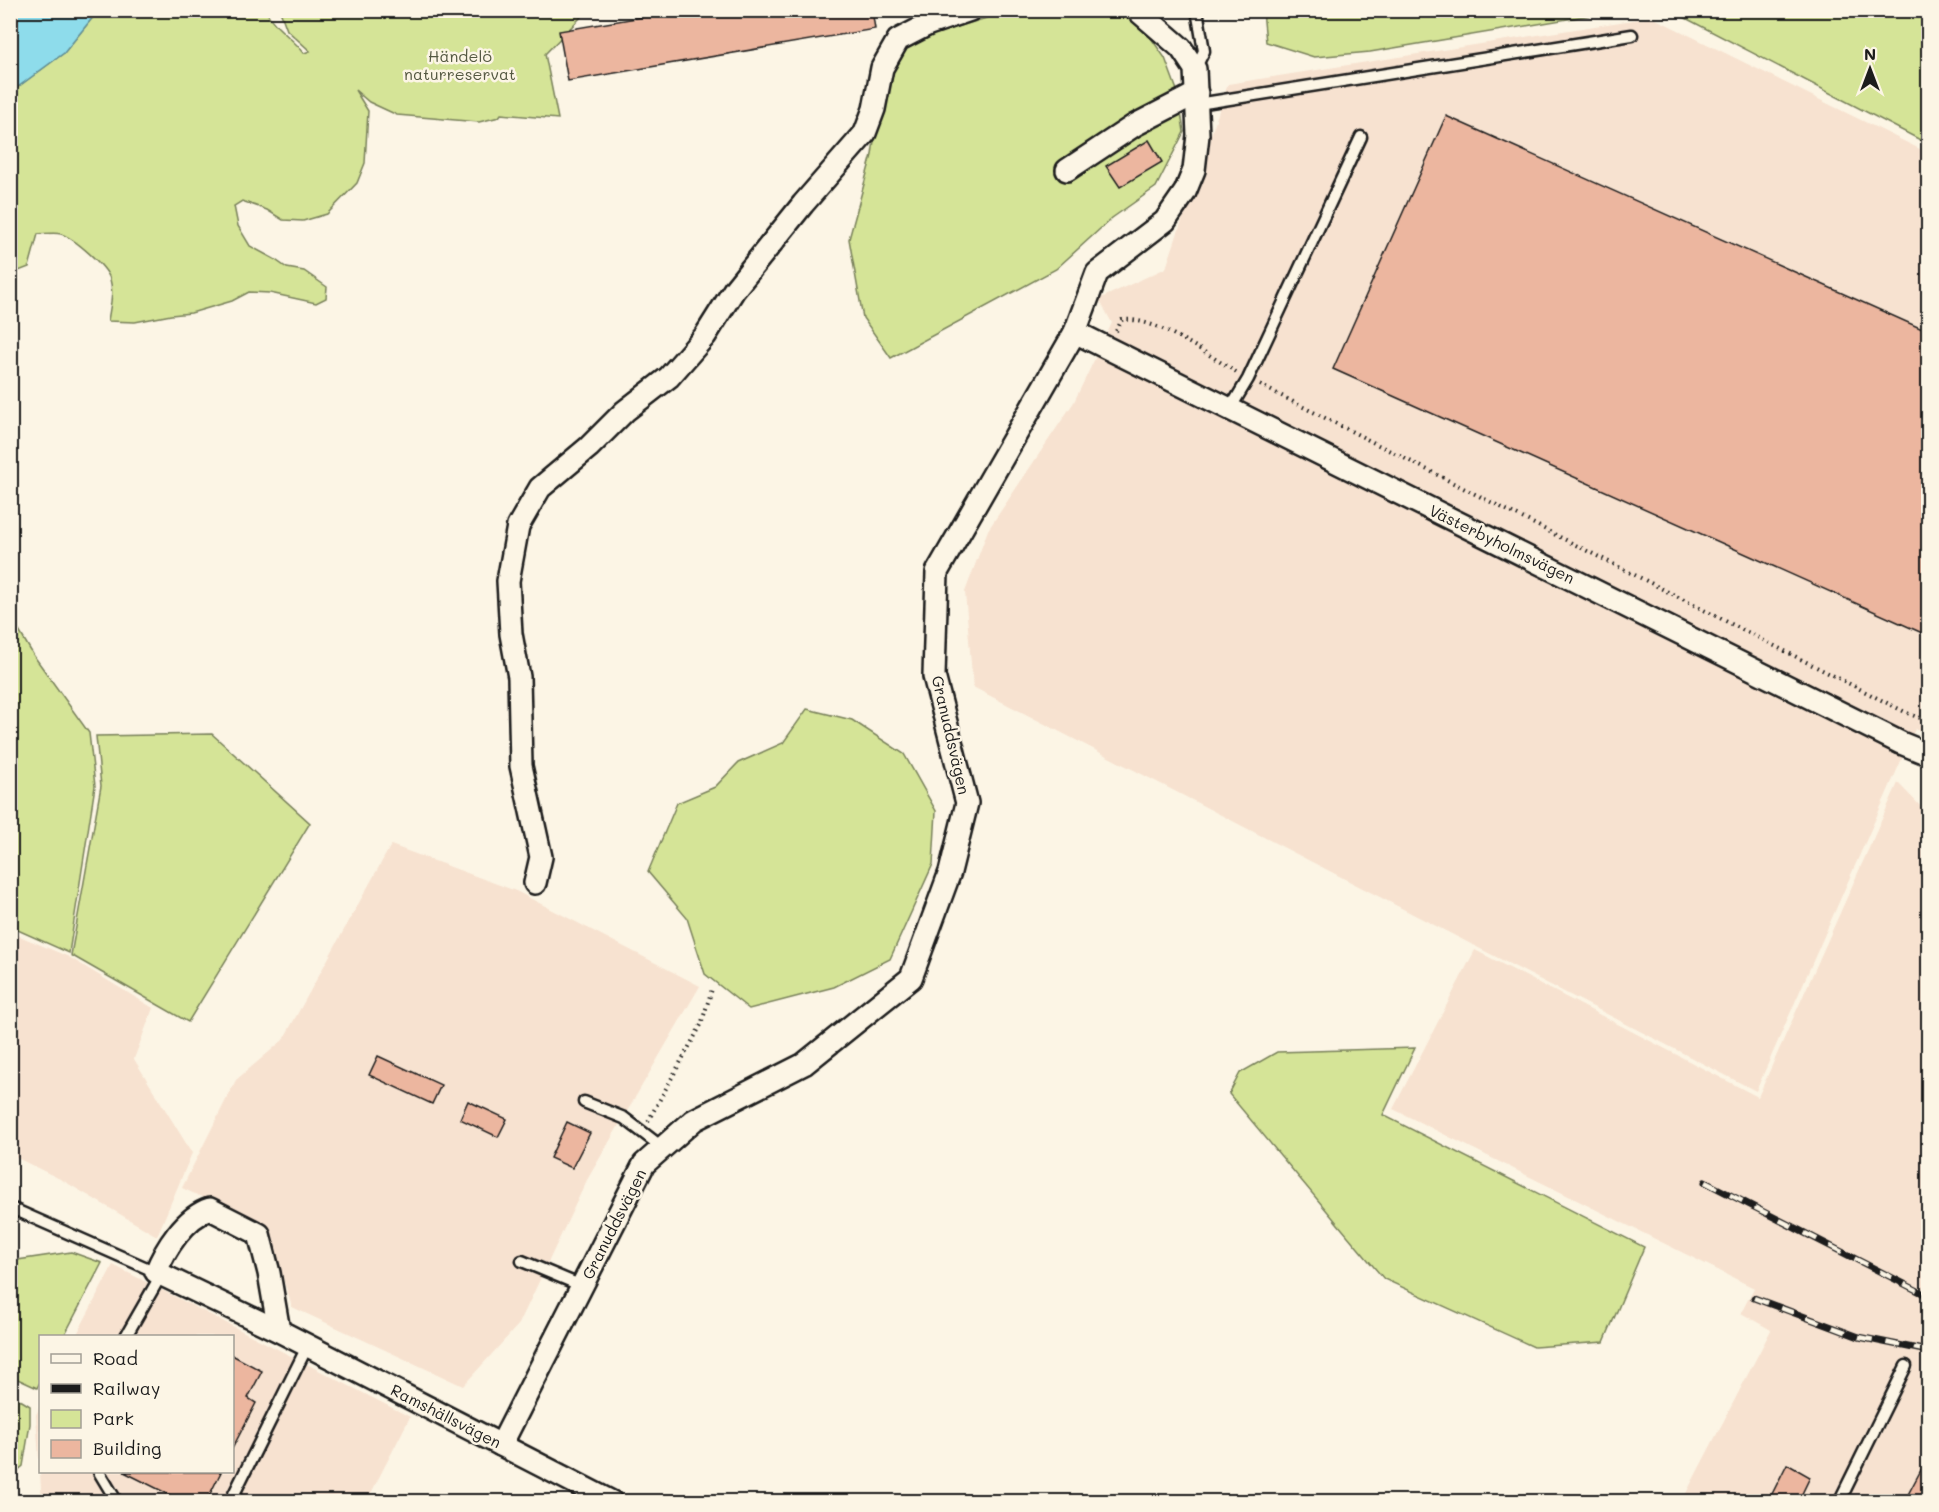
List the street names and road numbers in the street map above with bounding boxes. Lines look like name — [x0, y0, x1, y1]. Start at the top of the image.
street label: Västerbyholmsvägen — [1426, 499, 1578, 588]
street label: Granuddsvägen — [928, 673, 975, 796]
street label: Granuddsvägen — [577, 1165, 650, 1283]
street label: Ramshällsvägen — [387, 1379, 505, 1452]

